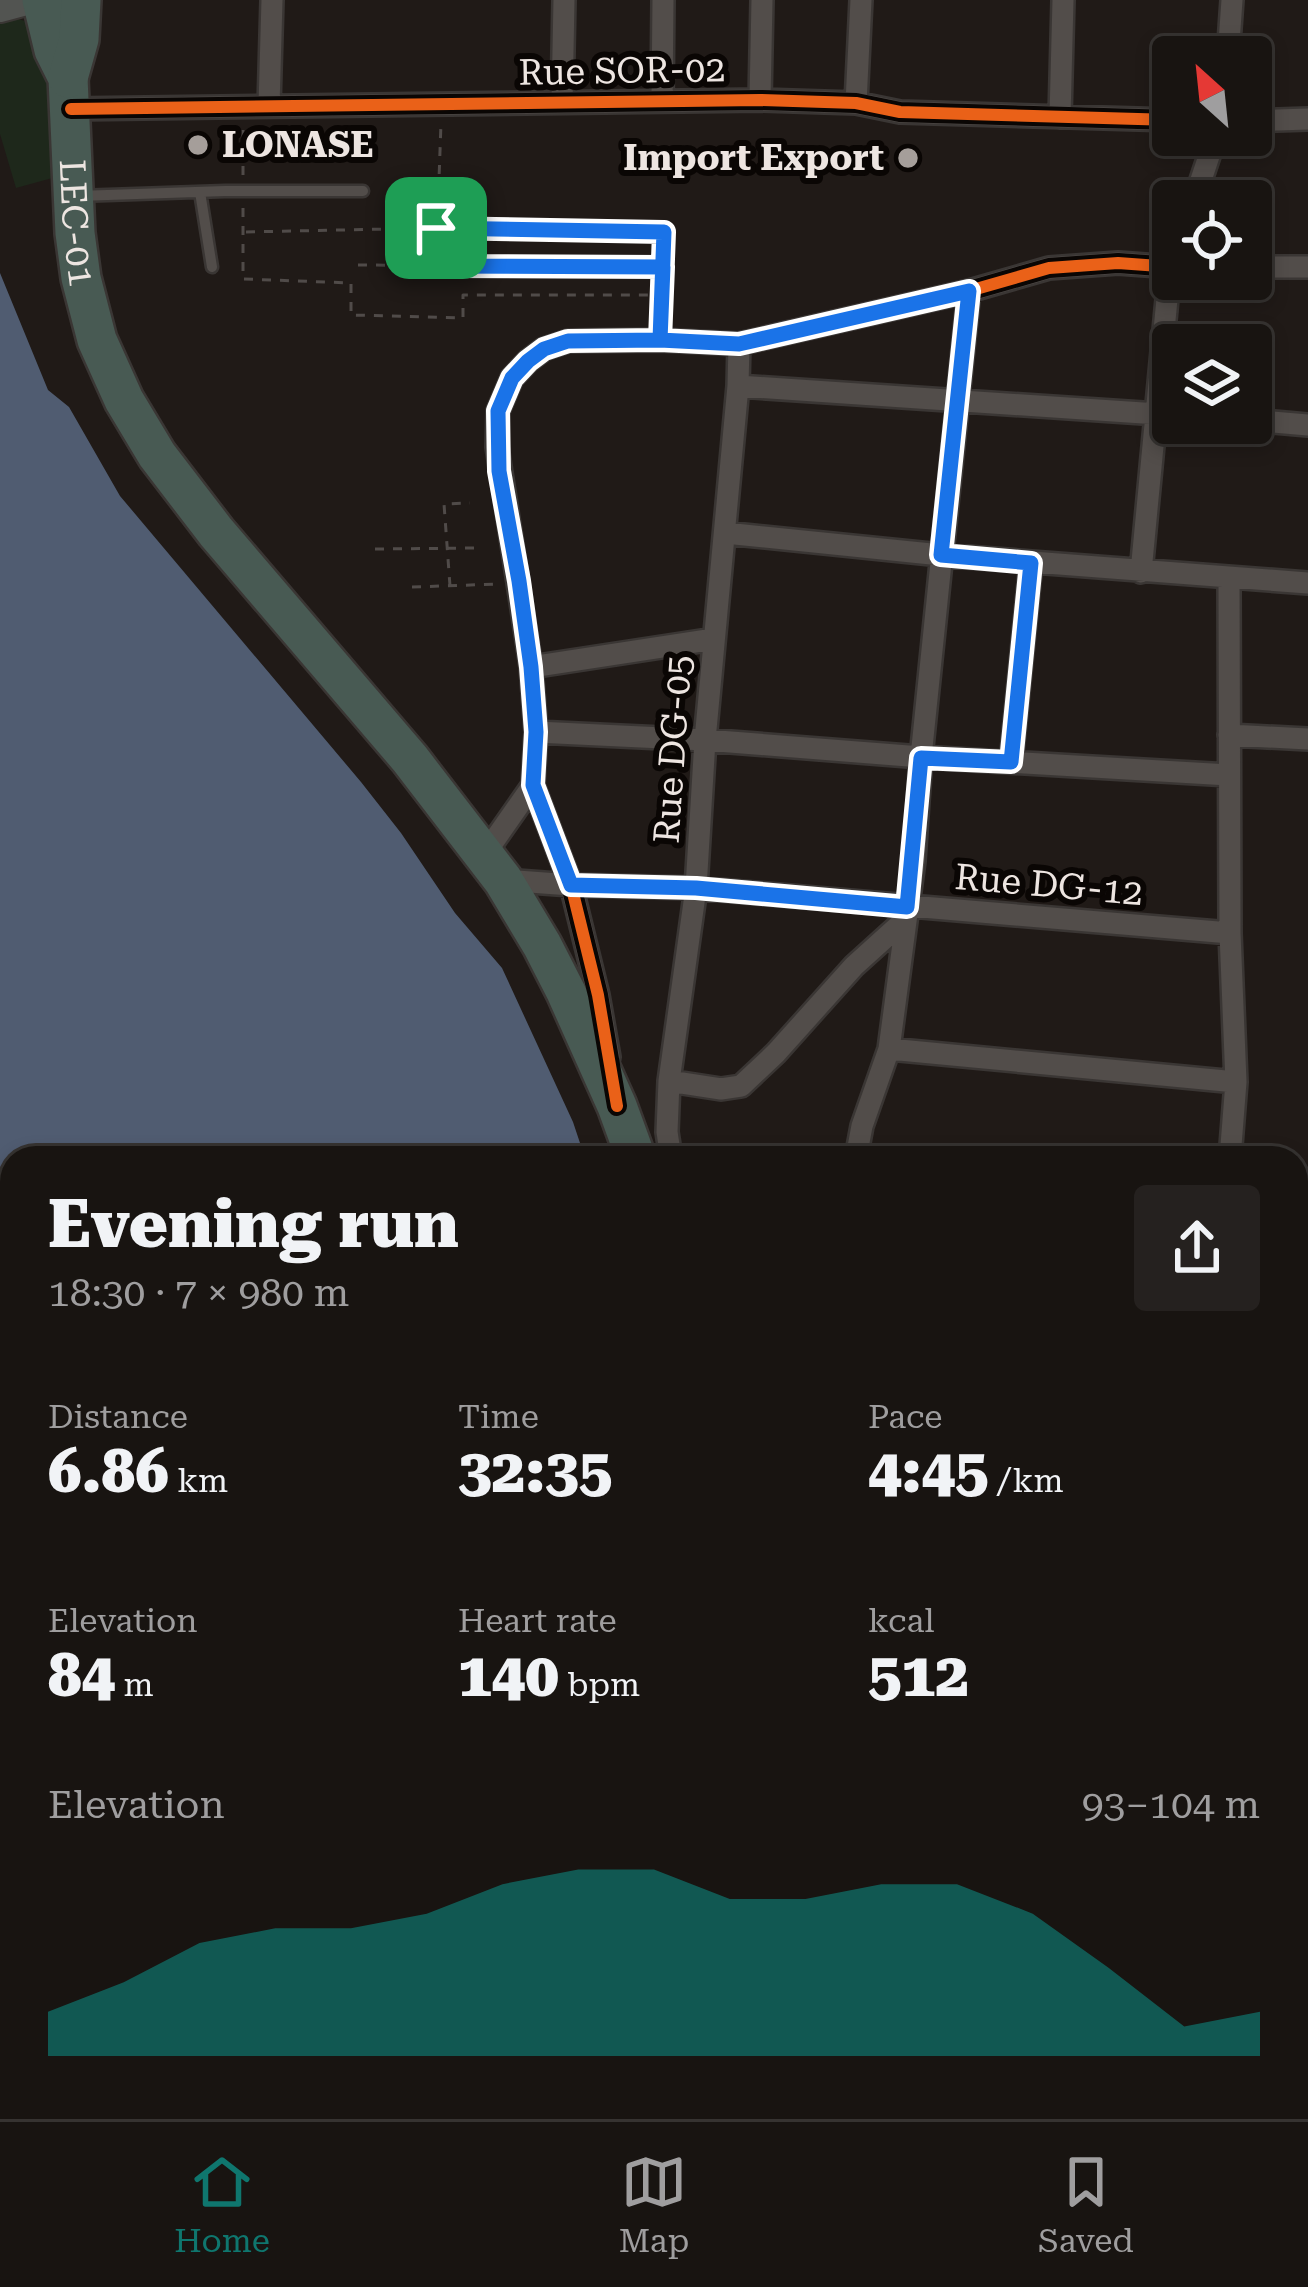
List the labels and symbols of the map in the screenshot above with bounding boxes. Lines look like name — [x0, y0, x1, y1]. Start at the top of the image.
north arrow — [1152, 36, 1272, 156]
street label: Rue SOR-02 — [518, 48, 726, 94]
place label: LONASE — [222, 124, 374, 166]
marker: LONASE — [185, 132, 211, 158]
place label: Import Export — [623, 137, 884, 179]
marker: Import Export — [895, 145, 921, 171]
street label: LEC-01 — [51, 159, 103, 289]
pin — [385, 177, 487, 279]
street label: Rue DG-05 — [645, 653, 701, 845]
street label: Rue DG-12 — [953, 856, 1145, 914]

